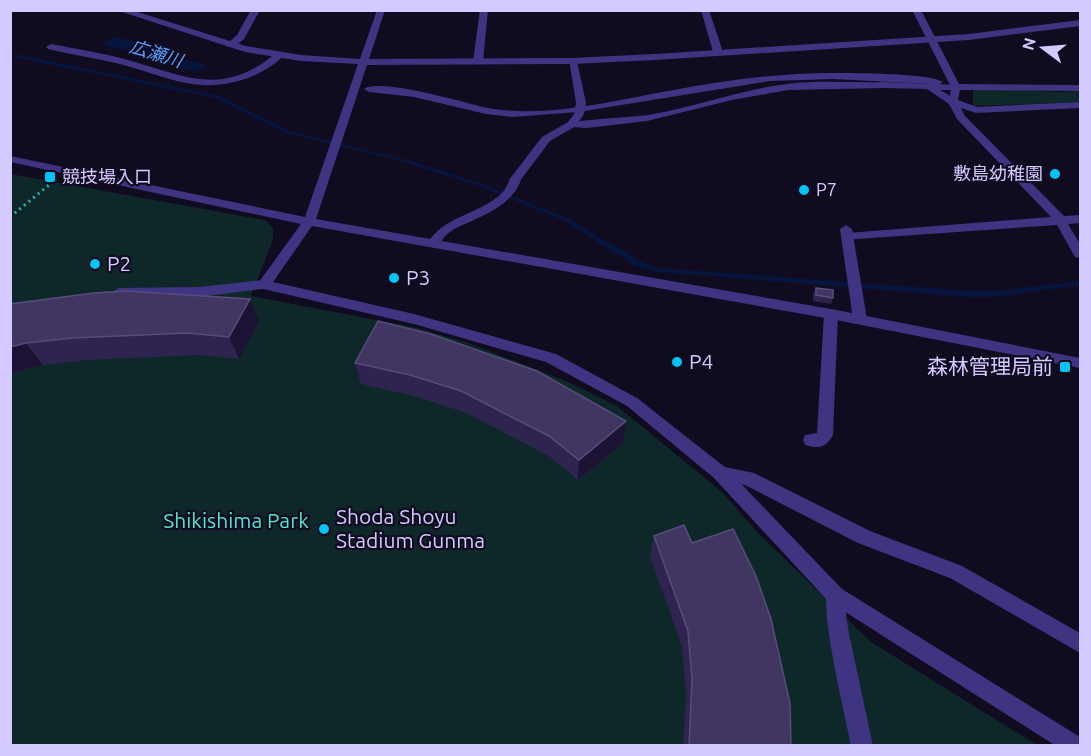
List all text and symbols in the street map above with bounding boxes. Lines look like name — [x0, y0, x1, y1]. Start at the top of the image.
north arrow — [1013, 18, 1073, 78]
water label: 広瀬川 — [128, 36, 187, 71]
text: N — [1018, 36, 1039, 52]
place label: 敷島幼稚園 — [953, 163, 1043, 183]
place label: 競技場入口 — [62, 166, 152, 186]
marker: 敷島幼稚園 — [1048, 167, 1062, 181]
marker: 競技場入口 — [43, 170, 57, 184]
place label: P7 — [816, 179, 837, 199]
marker: P7 — [797, 183, 811, 197]
place label: P2 — [107, 251, 131, 275]
marker: P2 — [88, 257, 102, 271]
place label: P3 — [406, 265, 430, 289]
marker: P3 — [387, 271, 401, 285]
place label: P4 — [689, 349, 713, 373]
place label: 森林管理局前 — [927, 354, 1053, 378]
marker: P4 — [670, 355, 684, 369]
marker: 森林管理局前 — [1058, 360, 1072, 374]
place label: Shoda Shoyu Stadium Gunma — [336, 504, 485, 552]
park label: Shikishima Park — [163, 508, 309, 532]
marker: Shoda Shoyu Stadium Gunma — [317, 522, 331, 536]

